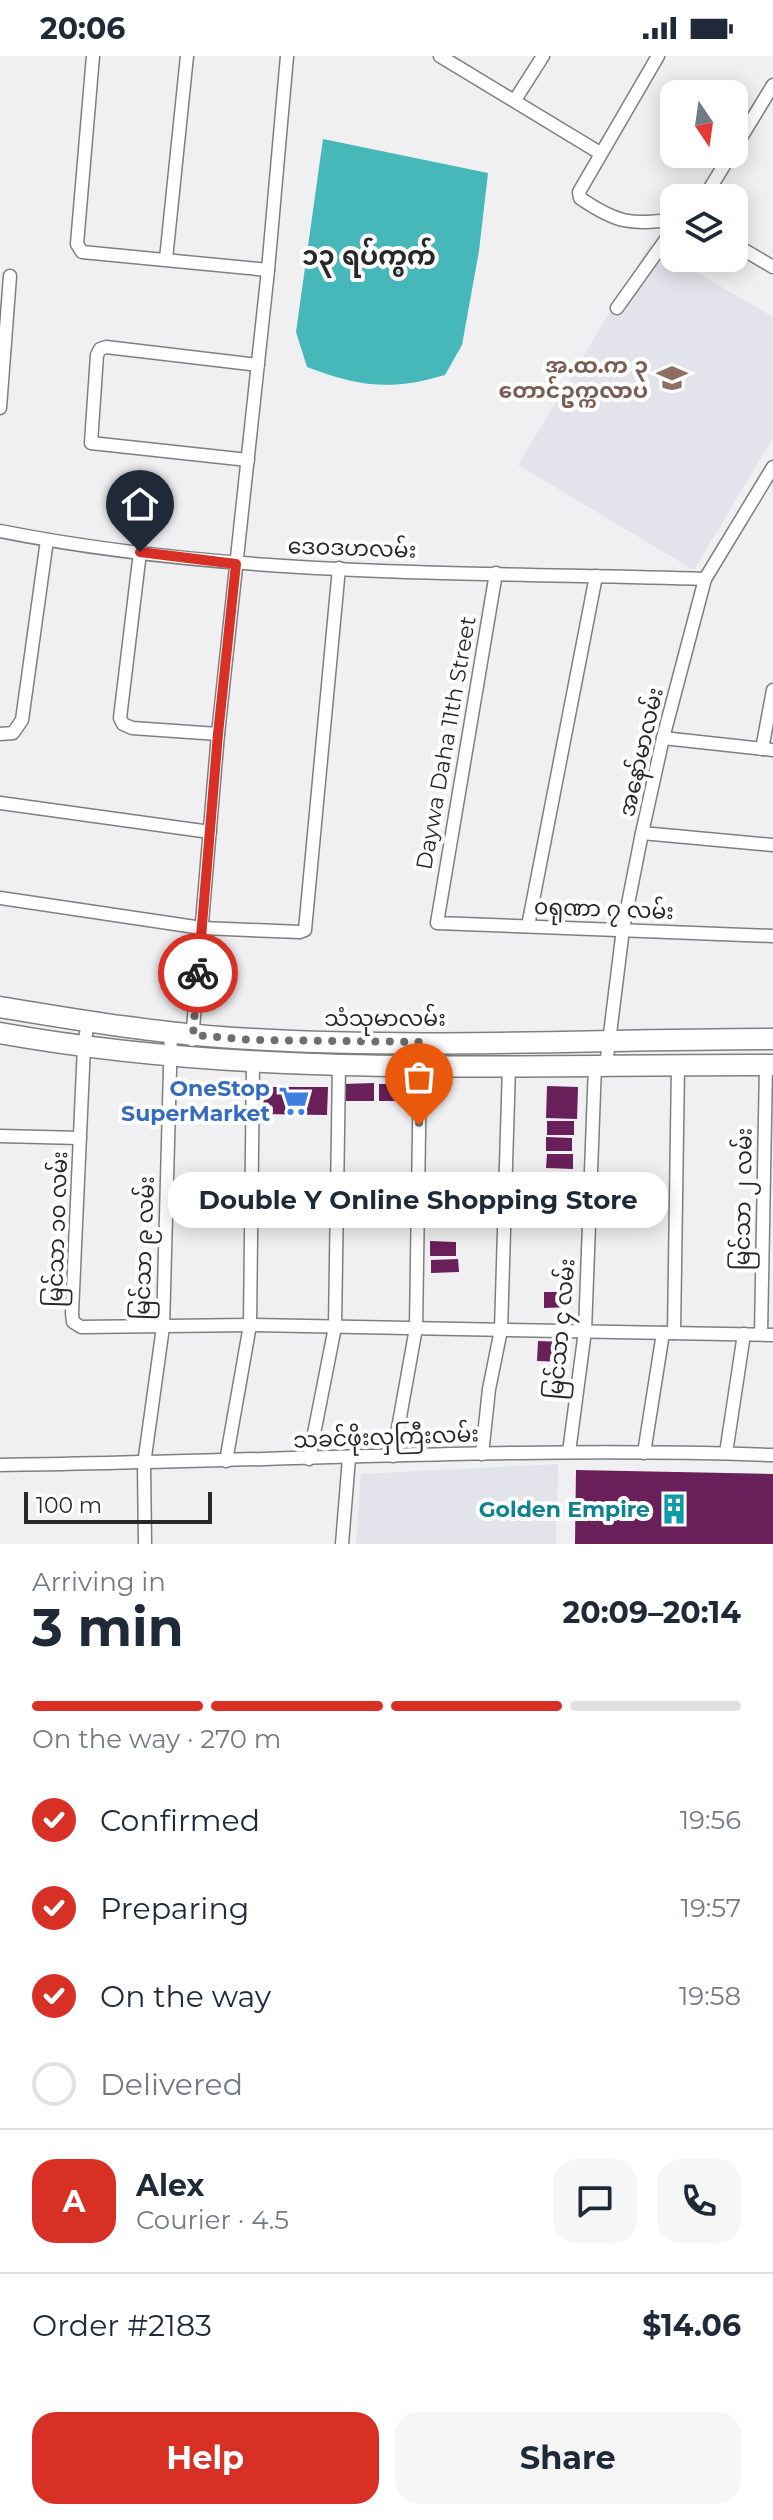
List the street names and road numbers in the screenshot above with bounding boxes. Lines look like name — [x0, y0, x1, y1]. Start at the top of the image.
street label: ဒေဝဒဟလမ်း — [287, 530, 417, 564]
street label: Daywa Daha 11th Street — [410, 614, 482, 872]
street label: အနော်မာလမ်း — [611, 684, 673, 820]
street label: ၀ရုဏာ ၇ လမ်း — [533, 891, 674, 929]
street label: သံသုမာလမ်း — [324, 1003, 446, 1036]
street label: မြင်သာ ၂ လမ်း — [726, 1127, 762, 1271]
street label: မြင်သာ ၁၀ လမ်း — [39, 1151, 77, 1307]
street label: မြင်သာ ၉ လမ်း — [126, 1176, 164, 1320]
street label: မြင်သာ ၄ လမ်း — [539, 1257, 585, 1401]
street label: သခင်ဖိုးလှကြီးလမ်း — [293, 1418, 479, 1458]

